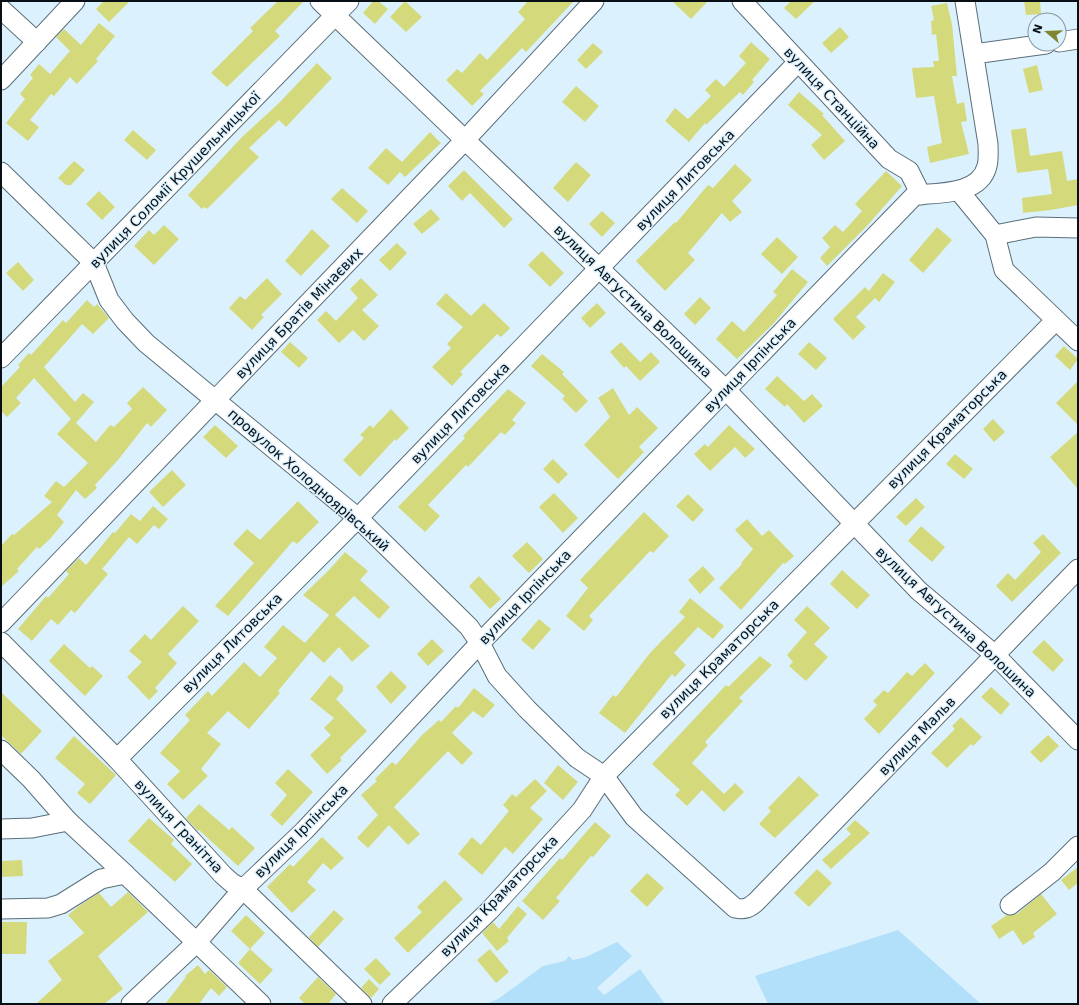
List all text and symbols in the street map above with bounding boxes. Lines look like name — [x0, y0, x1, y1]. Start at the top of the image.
north arrow — [1027, 12, 1067, 52]
text: N — [1030, 22, 1046, 35]
street label: вулиця Станційна — [781, 44, 883, 152]
street label: вулиця Соломії Крушельницької — [86, 89, 264, 271]
street label: вулиця Литовська — [633, 126, 737, 234]
street label: вулиця Августина Волошина — [551, 221, 715, 381]
street label: вулиця Братів Мінаєвих — [232, 244, 366, 382]
street label: вулиця Ірпінська — [701, 314, 799, 416]
street label: вулиця Литовська — [408, 359, 512, 467]
street label: вулиця Краматорська — [884, 366, 1010, 492]
street label: провулок Холодноярівський — [225, 406, 393, 554]
street label: вулиця Августина Волошина — [873, 544, 1039, 700]
street label: вулиця Ірпінська — [476, 546, 574, 648]
street label: вулиця Литовська — [179, 590, 285, 696]
street label: вулиця Краматорська — [656, 596, 782, 722]
street label: вулиця Мальв — [875, 693, 959, 779]
street label: вулиця Гранітна — [132, 776, 226, 876]
street label: вулиця Ірпінська — [251, 781, 351, 881]
street label: вулиця Краматорська — [437, 832, 561, 960]

